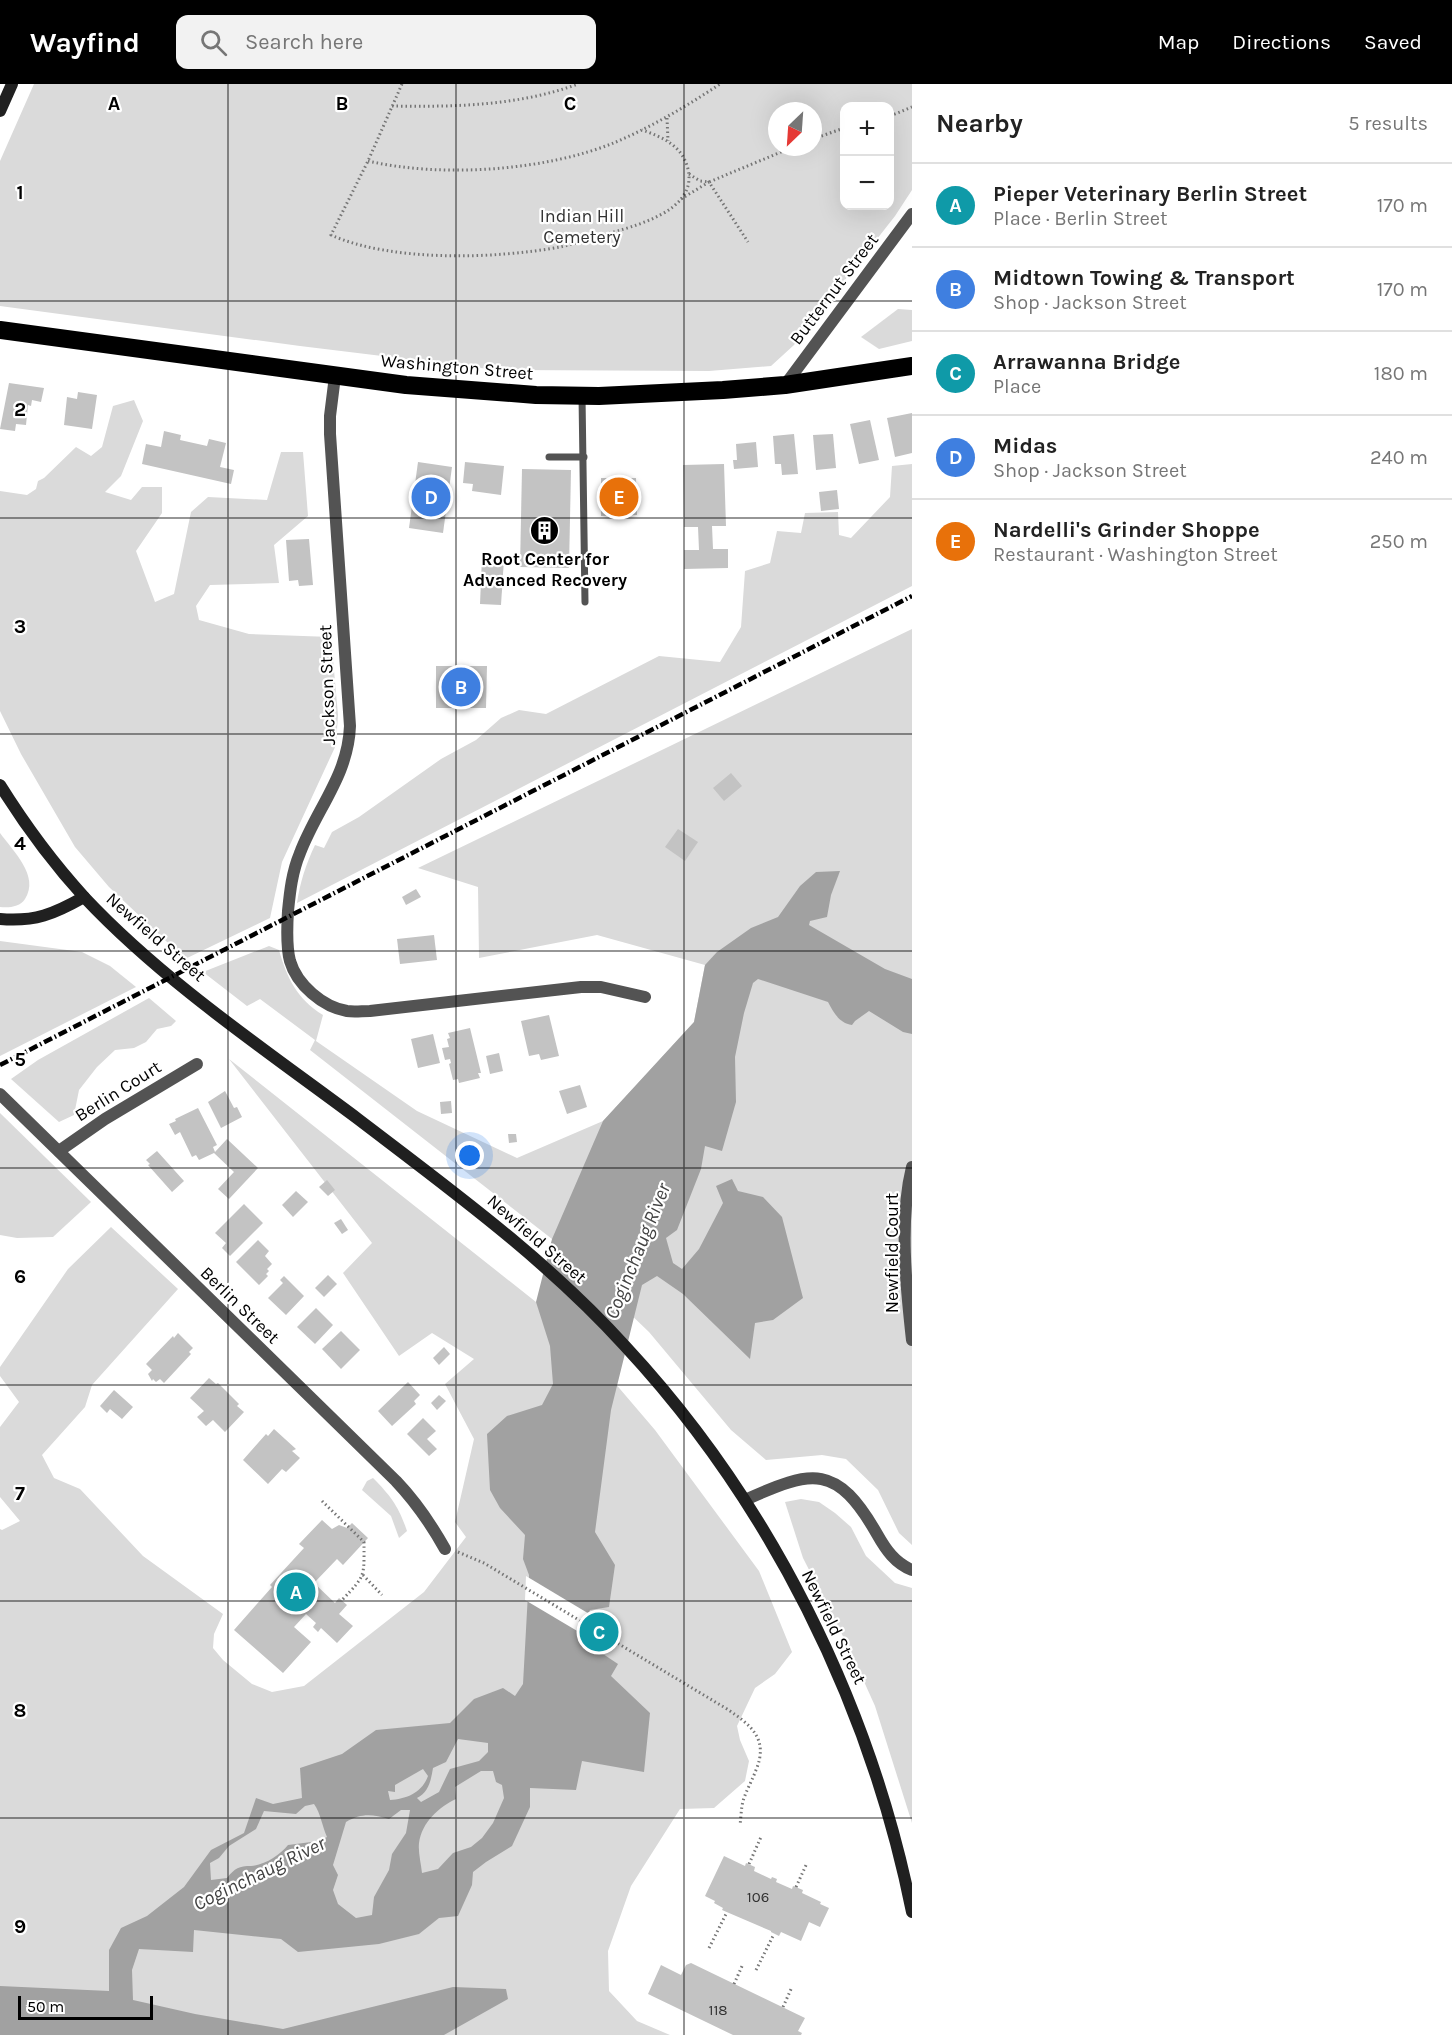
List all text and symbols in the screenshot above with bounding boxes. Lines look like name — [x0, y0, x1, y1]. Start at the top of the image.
search box — [176, 15, 596, 69]
text: Wayfind — [30, 26, 140, 59]
icon: search — [197, 26, 230, 59]
text: Search here — [245, 29, 363, 55]
text: Map — [1158, 30, 1199, 54]
text: Directions — [1232, 30, 1331, 54]
text: Saved — [1364, 30, 1422, 54]
text: A — [108, 92, 121, 115]
text: B — [336, 92, 348, 115]
text: C — [564, 92, 576, 115]
north arrow — [768, 102, 822, 156]
map controls — [840, 102, 894, 210]
button: + — [840, 102, 894, 156]
text: Nearby — [936, 108, 1023, 139]
text: 5 results — [1348, 112, 1428, 135]
button: − — [840, 156, 894, 210]
text: 1 — [16, 181, 24, 204]
text: Pieper Veterinary Berlin Street — [993, 181, 1307, 207]
text: A — [949, 194, 962, 217]
text: 170 m — [1377, 194, 1428, 217]
park label: Indian Hill Cemetery — [540, 205, 624, 248]
text: Place · Berlin Street — [993, 207, 1168, 230]
street label: Butternut Street — [785, 229, 883, 349]
text: Midtown Towing & Transport — [993, 265, 1295, 291]
text: B — [949, 278, 962, 301]
text: 170 m — [1377, 278, 1428, 301]
text: Shop · Jackson Street — [993, 291, 1187, 314]
street label: Washington Street — [380, 349, 535, 385]
text: Arrawanna Bridge — [993, 349, 1180, 375]
text: C — [949, 362, 962, 385]
text: 180 m — [1374, 362, 1428, 385]
text: Place — [993, 375, 1041, 398]
text: 2 — [14, 398, 26, 421]
text: Midas — [993, 433, 1057, 459]
text: D — [949, 446, 962, 469]
text: 240 m — [1370, 446, 1428, 469]
text: Shop · Jackson Street — [993, 459, 1187, 482]
pin: D — [412, 474, 450, 520]
pin: E — [600, 474, 638, 520]
building icon: Root Center for Advanced Recovery — [529, 514, 561, 546]
text: Nardelli's Grinder Shoppe — [993, 517, 1260, 543]
text: E — [950, 530, 961, 553]
text: 250 m — [1370, 530, 1428, 553]
text: Restaurant · Washington Street — [993, 543, 1278, 566]
place label: Root Center for Advanced Recovery — [463, 548, 627, 591]
text: 3 — [14, 615, 26, 638]
street label: Jackson Street — [314, 624, 340, 746]
pin: B — [442, 664, 480, 710]
text: 4 — [14, 832, 26, 855]
street label: Newfield Street — [102, 888, 210, 986]
text: 5 — [14, 1048, 26, 1071]
street label: Berlin Court — [71, 1056, 165, 1126]
your location — [455, 1141, 484, 1170]
water label: Coginchaug River — [600, 1179, 676, 1322]
street label: Newfield Street — [483, 1190, 591, 1288]
street label: Newfield Court — [881, 1193, 903, 1313]
street label: Berlin Street — [196, 1262, 284, 1348]
text: 6 — [14, 1265, 26, 1288]
text: 7 — [15, 1482, 25, 1505]
street label: Newfield Street — [797, 1566, 871, 1688]
pin: A — [276, 1570, 316, 1614]
pin: C — [580, 1610, 618, 1654]
text: 8 — [14, 1699, 26, 1722]
water label: Coginchaug River — [189, 1831, 330, 1915]
house number: 106 — [747, 1888, 769, 1906]
text: 9 — [14, 1915, 26, 1938]
scale bar — [18, 1993, 153, 2020]
text: 50 m — [27, 1997, 64, 2016]
house number: 118 — [708, 2001, 728, 2019]

